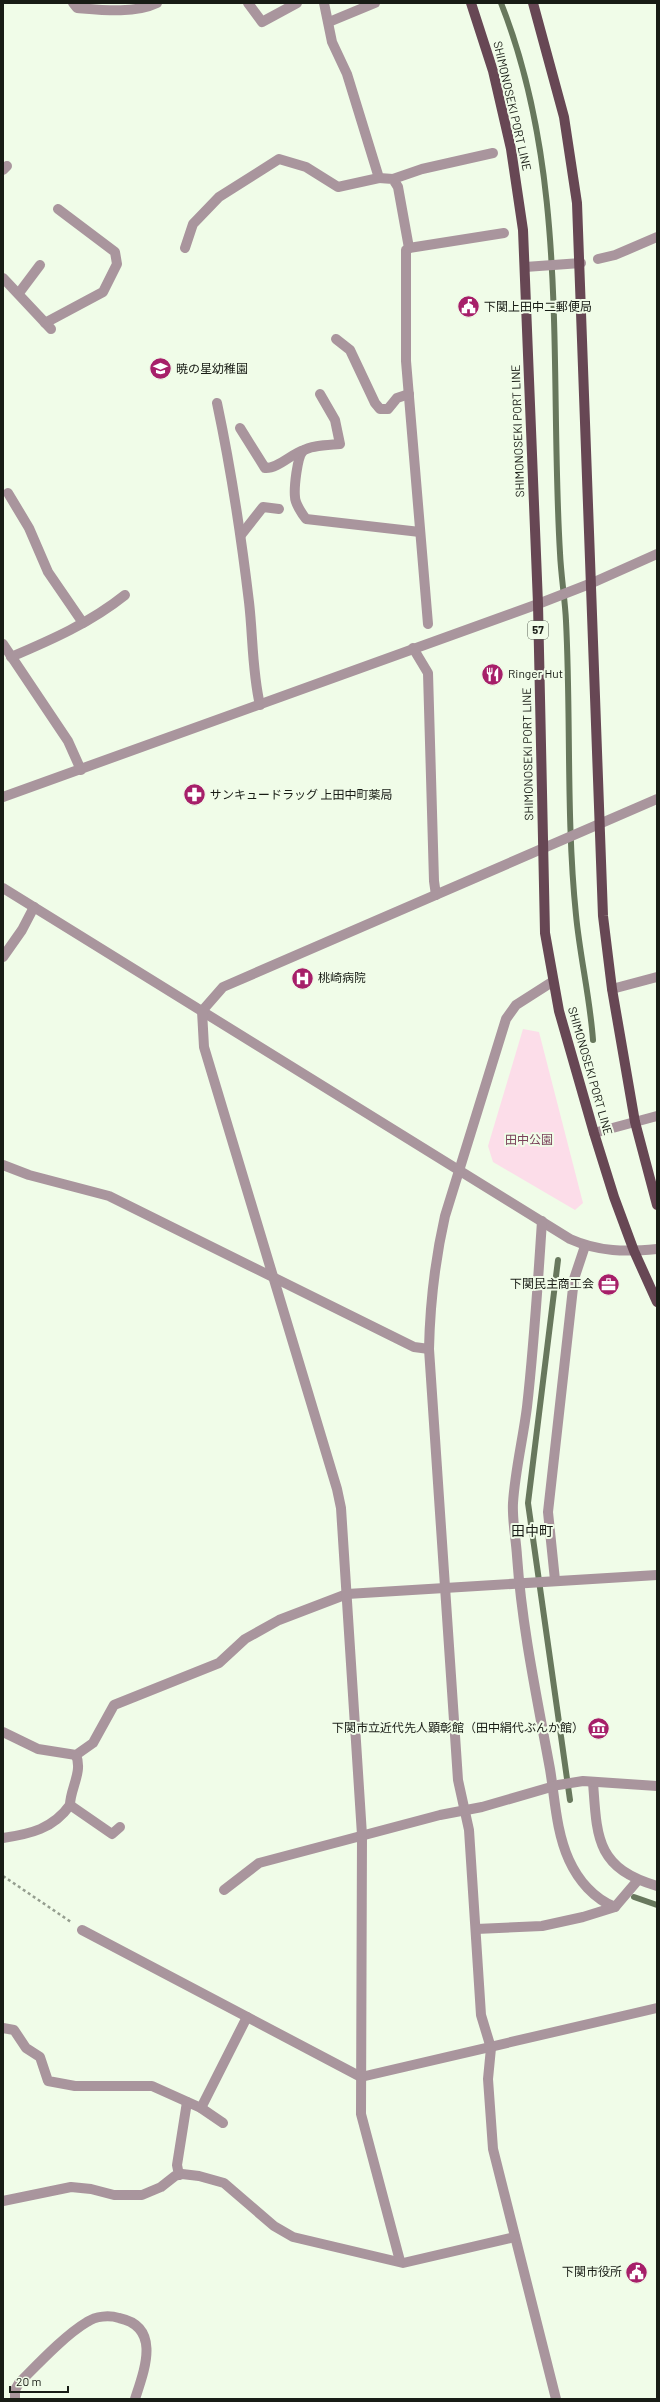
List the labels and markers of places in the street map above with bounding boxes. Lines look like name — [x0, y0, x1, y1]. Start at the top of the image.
public building icon: 下関上田中二郵便局 — [455, 294, 481, 320]
place label: 下関上田中二郵便局 — [484, 299, 592, 313]
school or university icon: 暁の星幼稚園 — [148, 356, 174, 382]
place label: 暁の星幼稚園 — [176, 361, 248, 375]
restaurant icon: Ringer Hut — [479, 661, 505, 687]
place label: Ringer Hut — [508, 666, 563, 680]
pharmacy icon: サンキュードラッグ 上田中町薬局 — [182, 782, 208, 808]
place label: サンキュードラッグ 上田中町薬局 — [210, 787, 392, 801]
hospital icon: 桃崎病院 — [289, 965, 315, 991]
place label: 桃崎病院 — [318, 970, 366, 984]
office icon: 下関民主商工会 — [596, 1271, 622, 1297]
place label: 下関民主商工会 — [510, 1276, 594, 1290]
museum icon: 下関市立近代先人顕彰館（田中絹代ぶんか館） — [586, 1715, 612, 1741]
place label: 下関市立近代先人顕彰館（田中絹代ぶんか館） — [332, 1720, 584, 1734]
public building icon: 下関市役所 — [624, 2259, 650, 2285]
place label: 下関市役所 — [562, 2264, 622, 2278]

